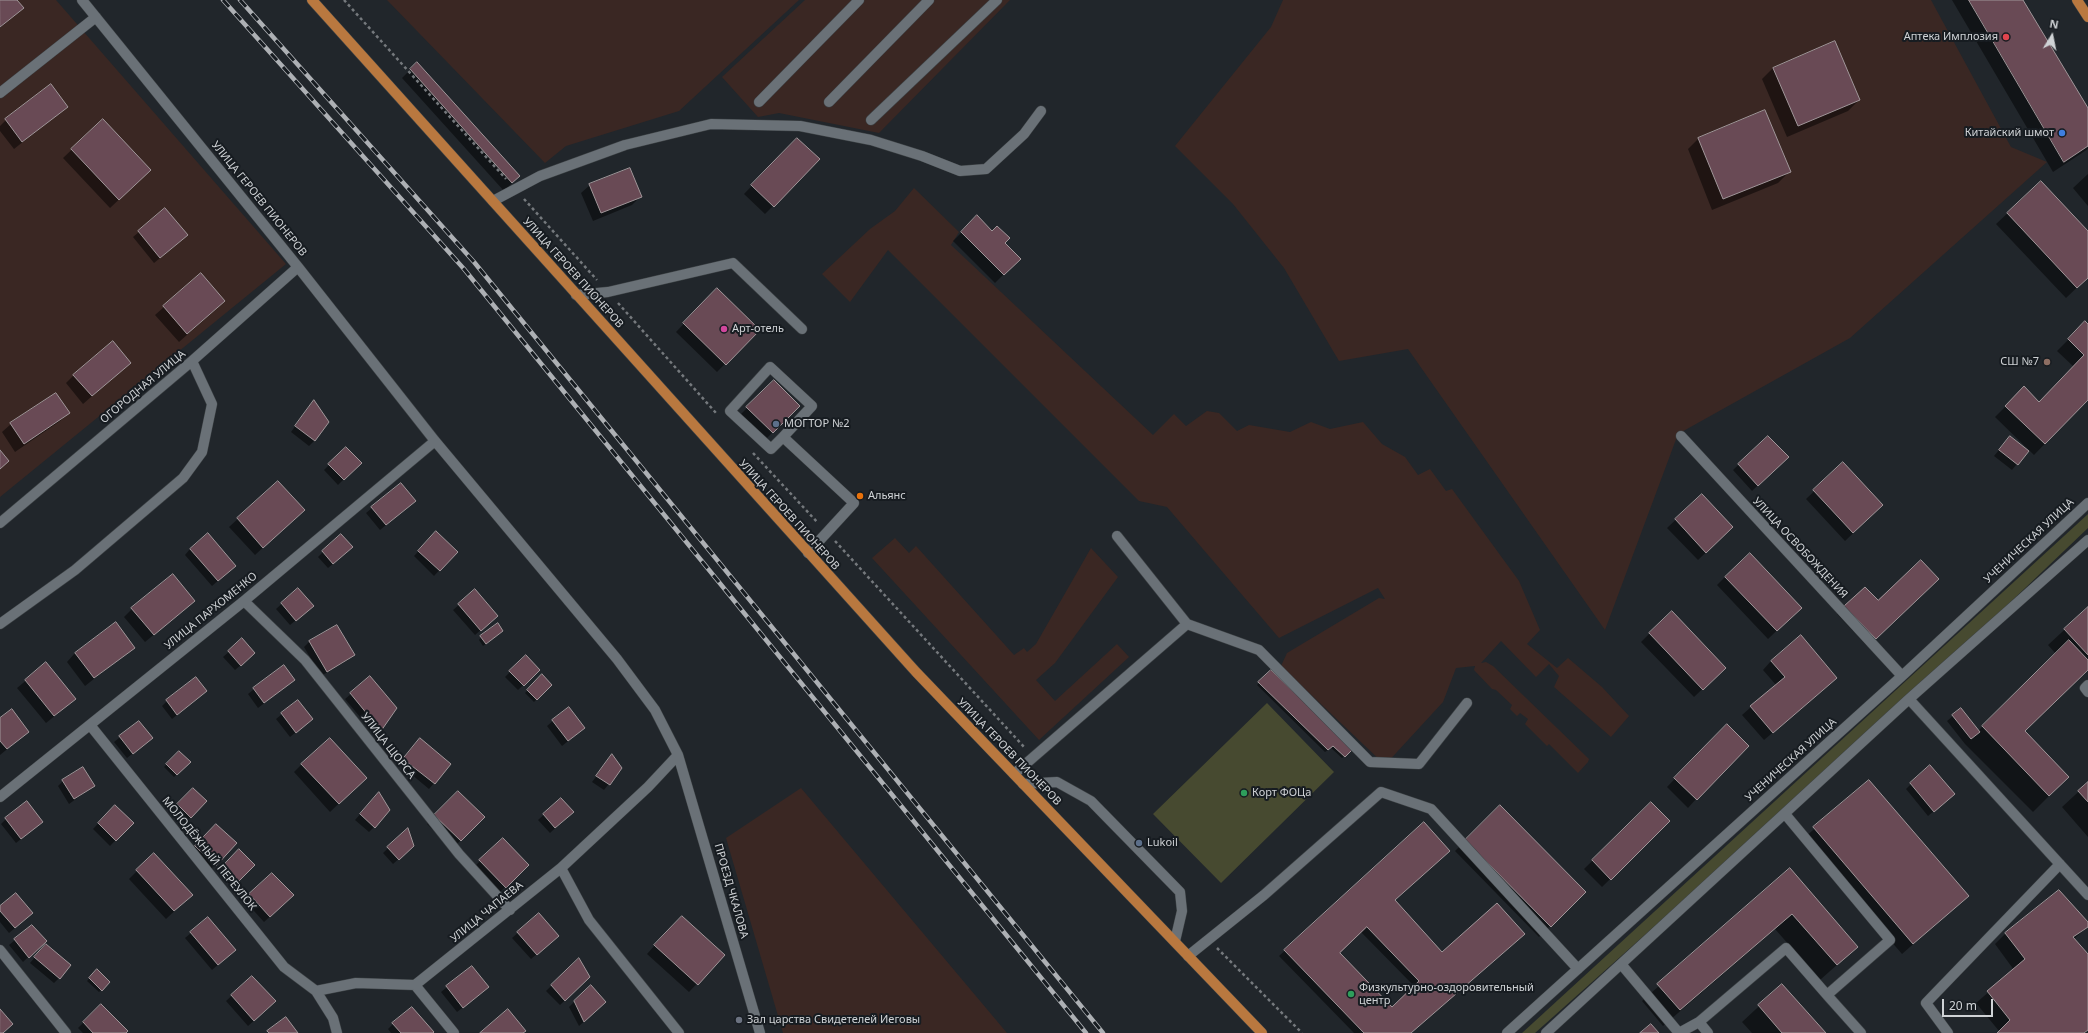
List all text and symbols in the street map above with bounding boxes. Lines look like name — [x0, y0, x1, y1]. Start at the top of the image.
north arrow — [2032, 16, 2072, 56]
text: N — [2048, 16, 2060, 32]
place label: Аптека Имплозия — [1904, 30, 1998, 44]
marker: Аптека Имплозия — [2001, 32, 2011, 42]
place label: Китайский шмот — [1965, 126, 2054, 140]
marker: Китайский шмот — [2057, 128, 2067, 138]
street label: УЛИЦА ГЕРОЕВ ПИОНЕРОВ — [209, 139, 309, 259]
street label: УЛИЦА ГЕРОЕВ ПИОНЕРОВ — [520, 215, 626, 331]
place label: Арт-отель — [732, 322, 784, 336]
marker: Арт-отель — [719, 324, 729, 334]
street label: ОГОРОДНАЯ УЛИЦА — [98, 348, 188, 426]
place label: СШ №7 — [2000, 355, 2039, 369]
marker: СШ №7 — [2042, 357, 2052, 367]
place label: МОГТОР №2 — [784, 417, 849, 431]
marker: МОГТОР №2 — [771, 419, 781, 429]
street label: УЛИЦА ГЕРОЕВ ПИОНЕРОВ — [736, 457, 842, 573]
place label: Альянс — [868, 489, 906, 503]
marker: Альянс — [855, 491, 865, 501]
street label: УЛИЦА ОСВОБОЖДЕНИЯ — [1750, 495, 1850, 601]
street label: УЧЕНИЧЕСКАЯ УЛИЦА — [1981, 496, 2077, 586]
street label: УЛИЦА ПАРХОМЕНКО — [162, 570, 260, 652]
street label: УЛИЦА ГЕРОЕВ ПИОНЕРОВ — [954, 696, 1064, 808]
street label: УЛИЦА ЩОРСА — [358, 710, 418, 782]
street label: УЧЕНИЧЕСКАЯ УЛИЦА — [1743, 716, 1839, 804]
place label: Корт ФОЦа — [1252, 786, 1311, 800]
marker: Корт ФОЦа — [1239, 788, 1249, 798]
street label: МОЛОДЁЖНЫЙ ПЕРЕУЛОК — [159, 794, 259, 914]
place label: Lukoil — [1147, 836, 1178, 850]
marker: Lukoil — [1134, 838, 1144, 848]
street label: ПРОЕЗД ЧКАЛОВА — [711, 842, 751, 940]
street label: УЛИЦА ЧАПАЕВА — [448, 879, 526, 945]
place label: Физкультурно-оздоровительный центр — [1359, 981, 1534, 1007]
marker: Физкультурно-оздоровительный центр — [1346, 989, 1356, 999]
scale bar — [1944, 991, 1995, 1017]
text: 20 m — [1949, 997, 1977, 1014]
place label: Зал царства Свидетелей Иеговы — [747, 1013, 920, 1027]
marker: Зал царства Свидетелей Иеговы — [734, 1015, 744, 1025]

